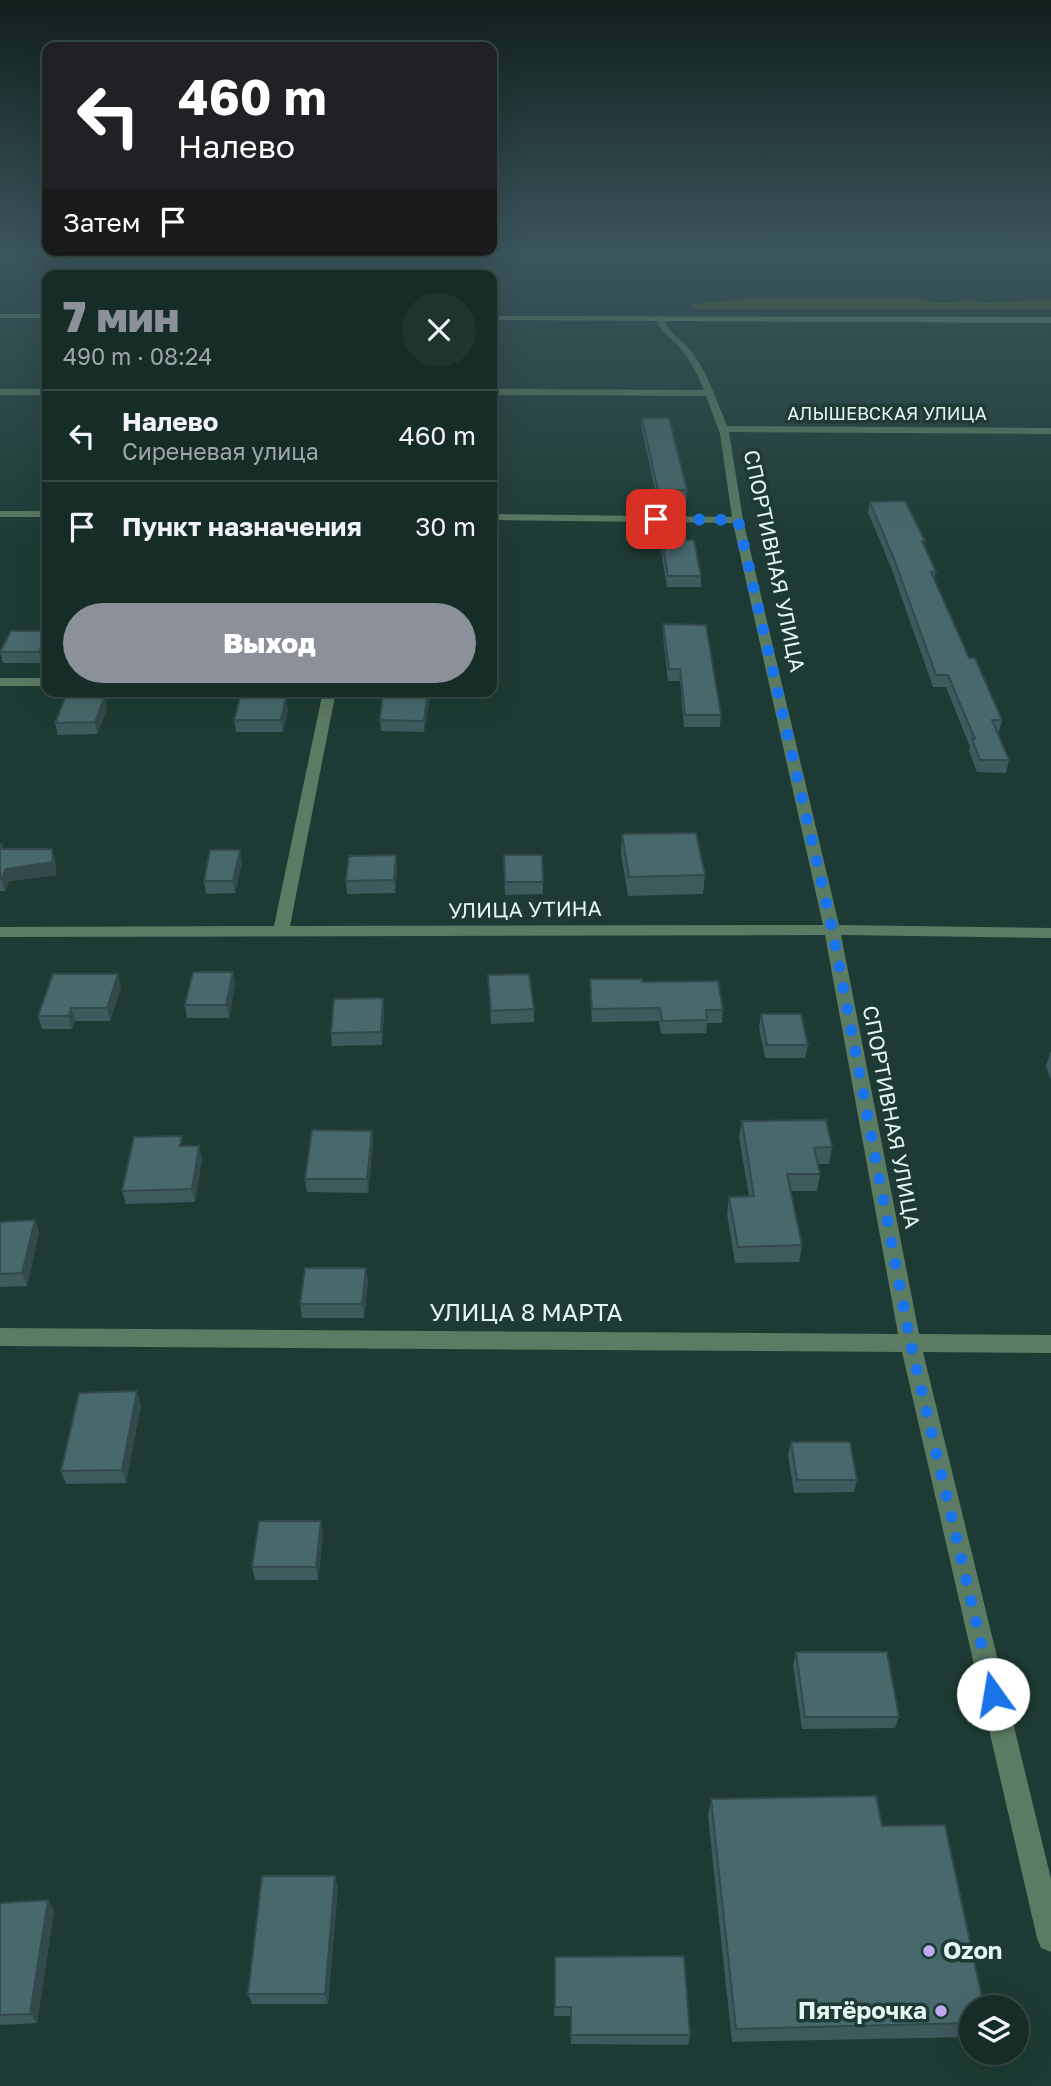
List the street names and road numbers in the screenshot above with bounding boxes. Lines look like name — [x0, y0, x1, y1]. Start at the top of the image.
street label: АЛЫШЕВСКАЯ УЛИЦА — [787, 402, 987, 424]
street label: СПОРТИВНАЯ УЛИЦА — [739, 447, 811, 674]
street label: УЛИЦА УТИНА — [448, 895, 602, 923]
street label: СПОРТИВНАЯ УЛИЦА — [858, 1003, 926, 1230]
street label: УЛИЦА 8 МАРТА — [429, 1297, 623, 1326]

